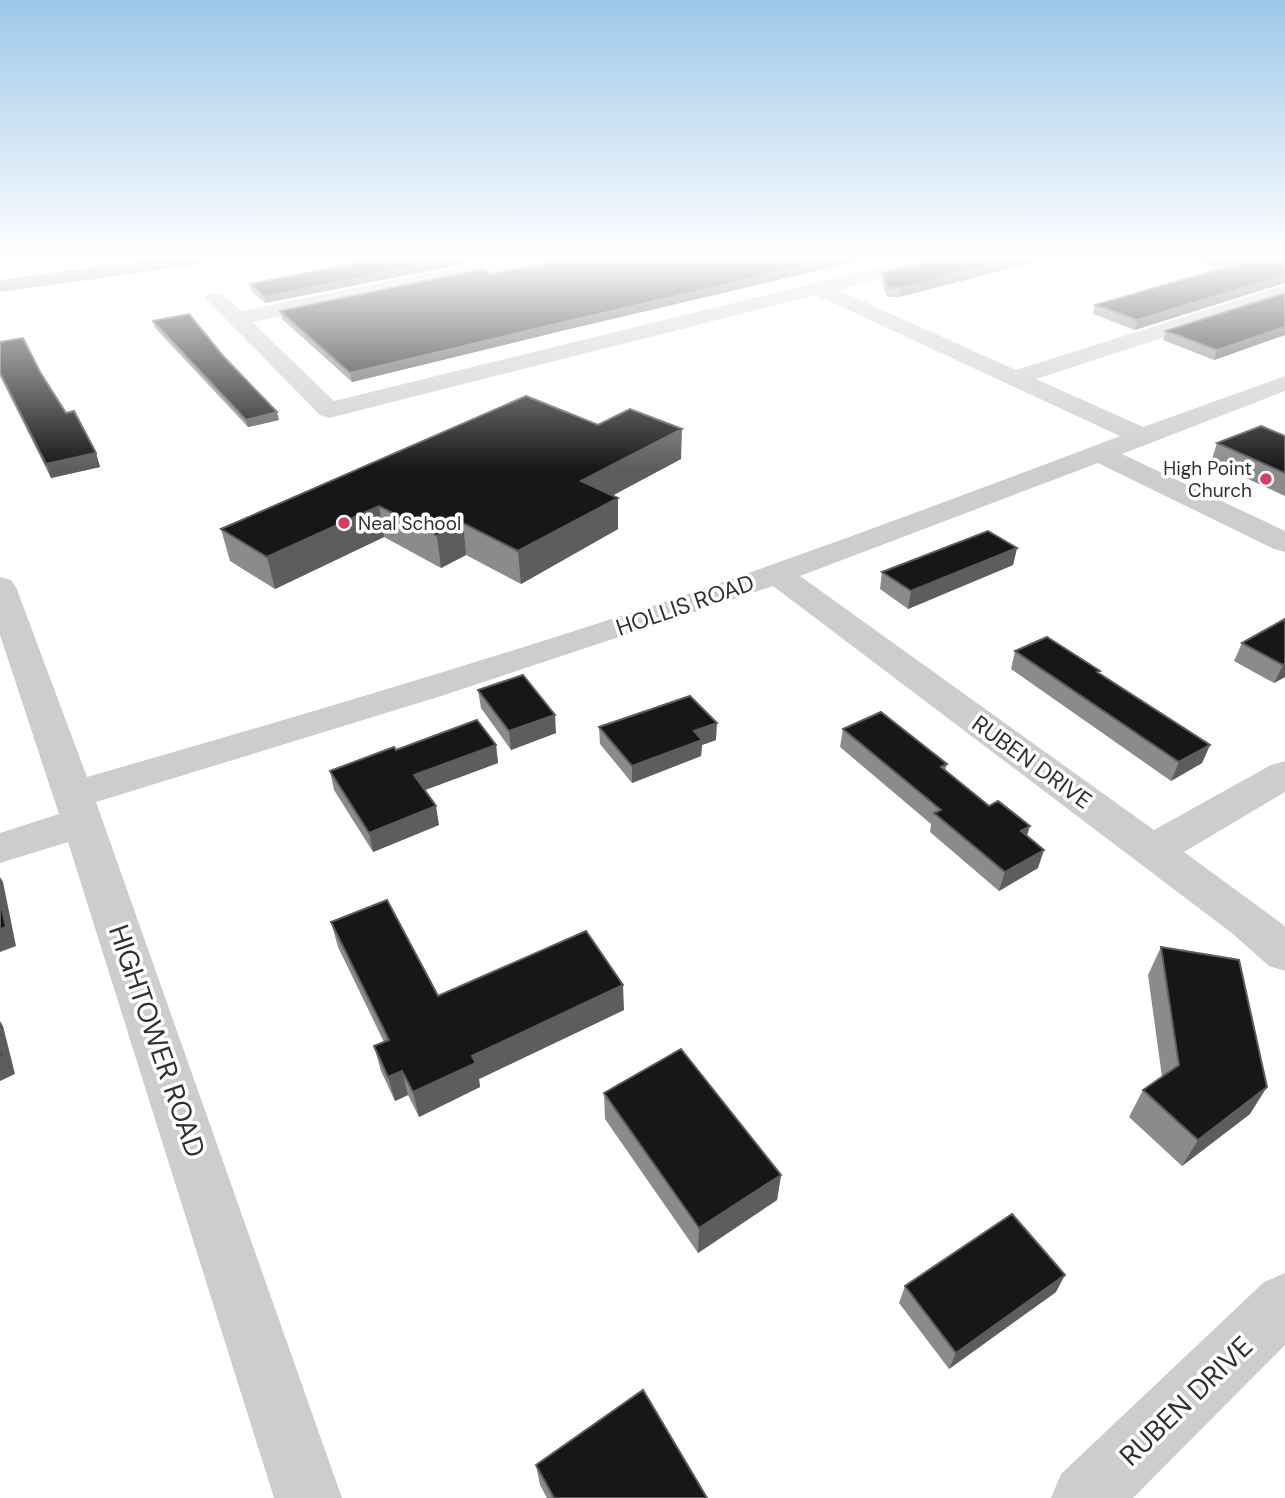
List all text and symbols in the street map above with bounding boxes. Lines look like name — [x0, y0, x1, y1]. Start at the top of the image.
place label: High Point Church — [1163, 456, 1252, 503]
marker: High Point Church — [1258, 471, 1274, 487]
place label: Neal School — [358, 511, 461, 536]
marker: Neal School — [336, 515, 352, 531]
street label: HOLLIS ROAD — [612, 567, 758, 643]
street label: RUBEN DRIVE — [966, 708, 1098, 816]
street label: HIGHTOWER ROAD — [100, 920, 214, 1162]
street label: RUBEN DRIVE — [1111, 1328, 1261, 1474]

